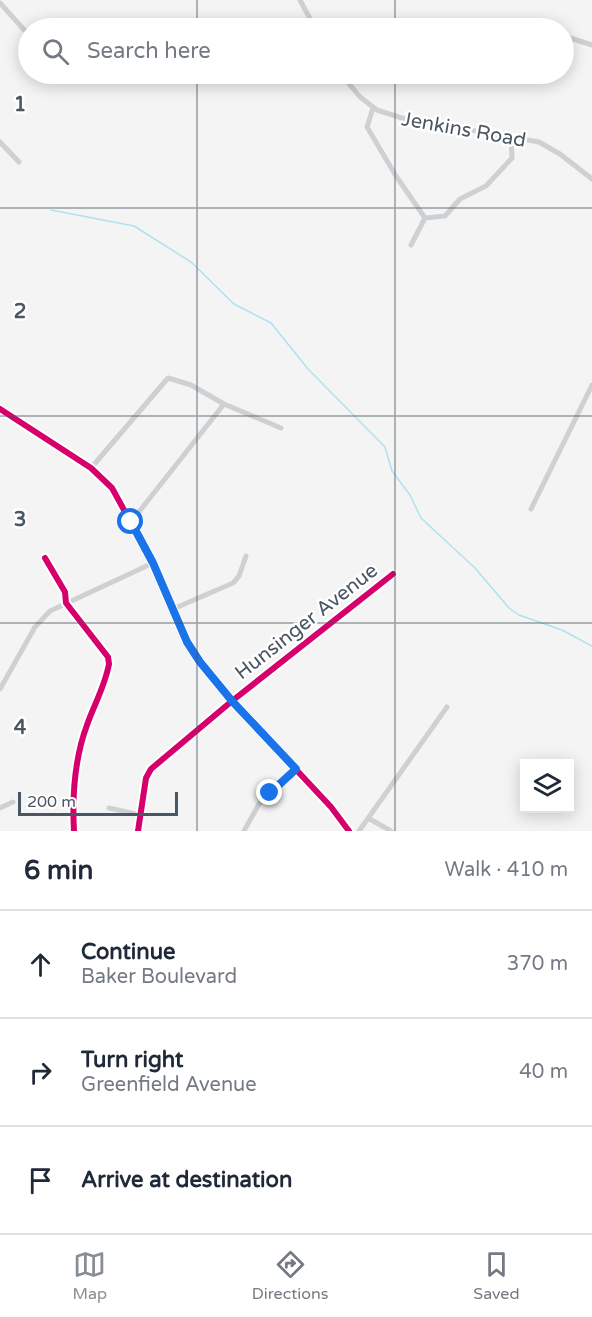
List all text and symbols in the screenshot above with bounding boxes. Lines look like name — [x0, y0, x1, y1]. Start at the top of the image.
search box — [18, 18, 574, 84]
icon: search — [39, 35, 72, 68]
text: Search here — [87, 38, 211, 64]
text: 1 — [14, 93, 26, 117]
street label: Jenkins Road — [400, 107, 528, 153]
text: 2 — [14, 300, 26, 324]
text: 3 — [14, 508, 26, 532]
route start — [117, 508, 143, 534]
street label: Hunsinger Avenue — [231, 559, 383, 685]
text: 4 — [14, 716, 27, 740]
map controls — [520, 759, 574, 813]
button: layers — [520, 759, 574, 813]
route end — [256, 779, 282, 805]
scale bar — [18, 789, 178, 816]
text: 200 m — [27, 792, 76, 812]
text: 6 min — [24, 855, 93, 886]
text: Walk · 410 m — [445, 858, 568, 882]
text: Continue — [81, 939, 176, 965]
icon: ahead — [24, 948, 57, 981]
text: 370 m — [507, 952, 568, 976]
text: Baker Boulevard — [81, 965, 237, 989]
text: Turn right — [81, 1047, 183, 1073]
icon: right — [24, 1056, 57, 1089]
text: 40 m — [519, 1060, 568, 1084]
text: Greenfield Avenue — [81, 1073, 257, 1097]
icon: arrive — [24, 1164, 57, 1197]
text: Arrive at destination — [81, 1167, 292, 1193]
tab: Map — [72, 1248, 107, 1304]
tab: Directions — [252, 1248, 328, 1304]
tab: Saved — [473, 1248, 520, 1304]

